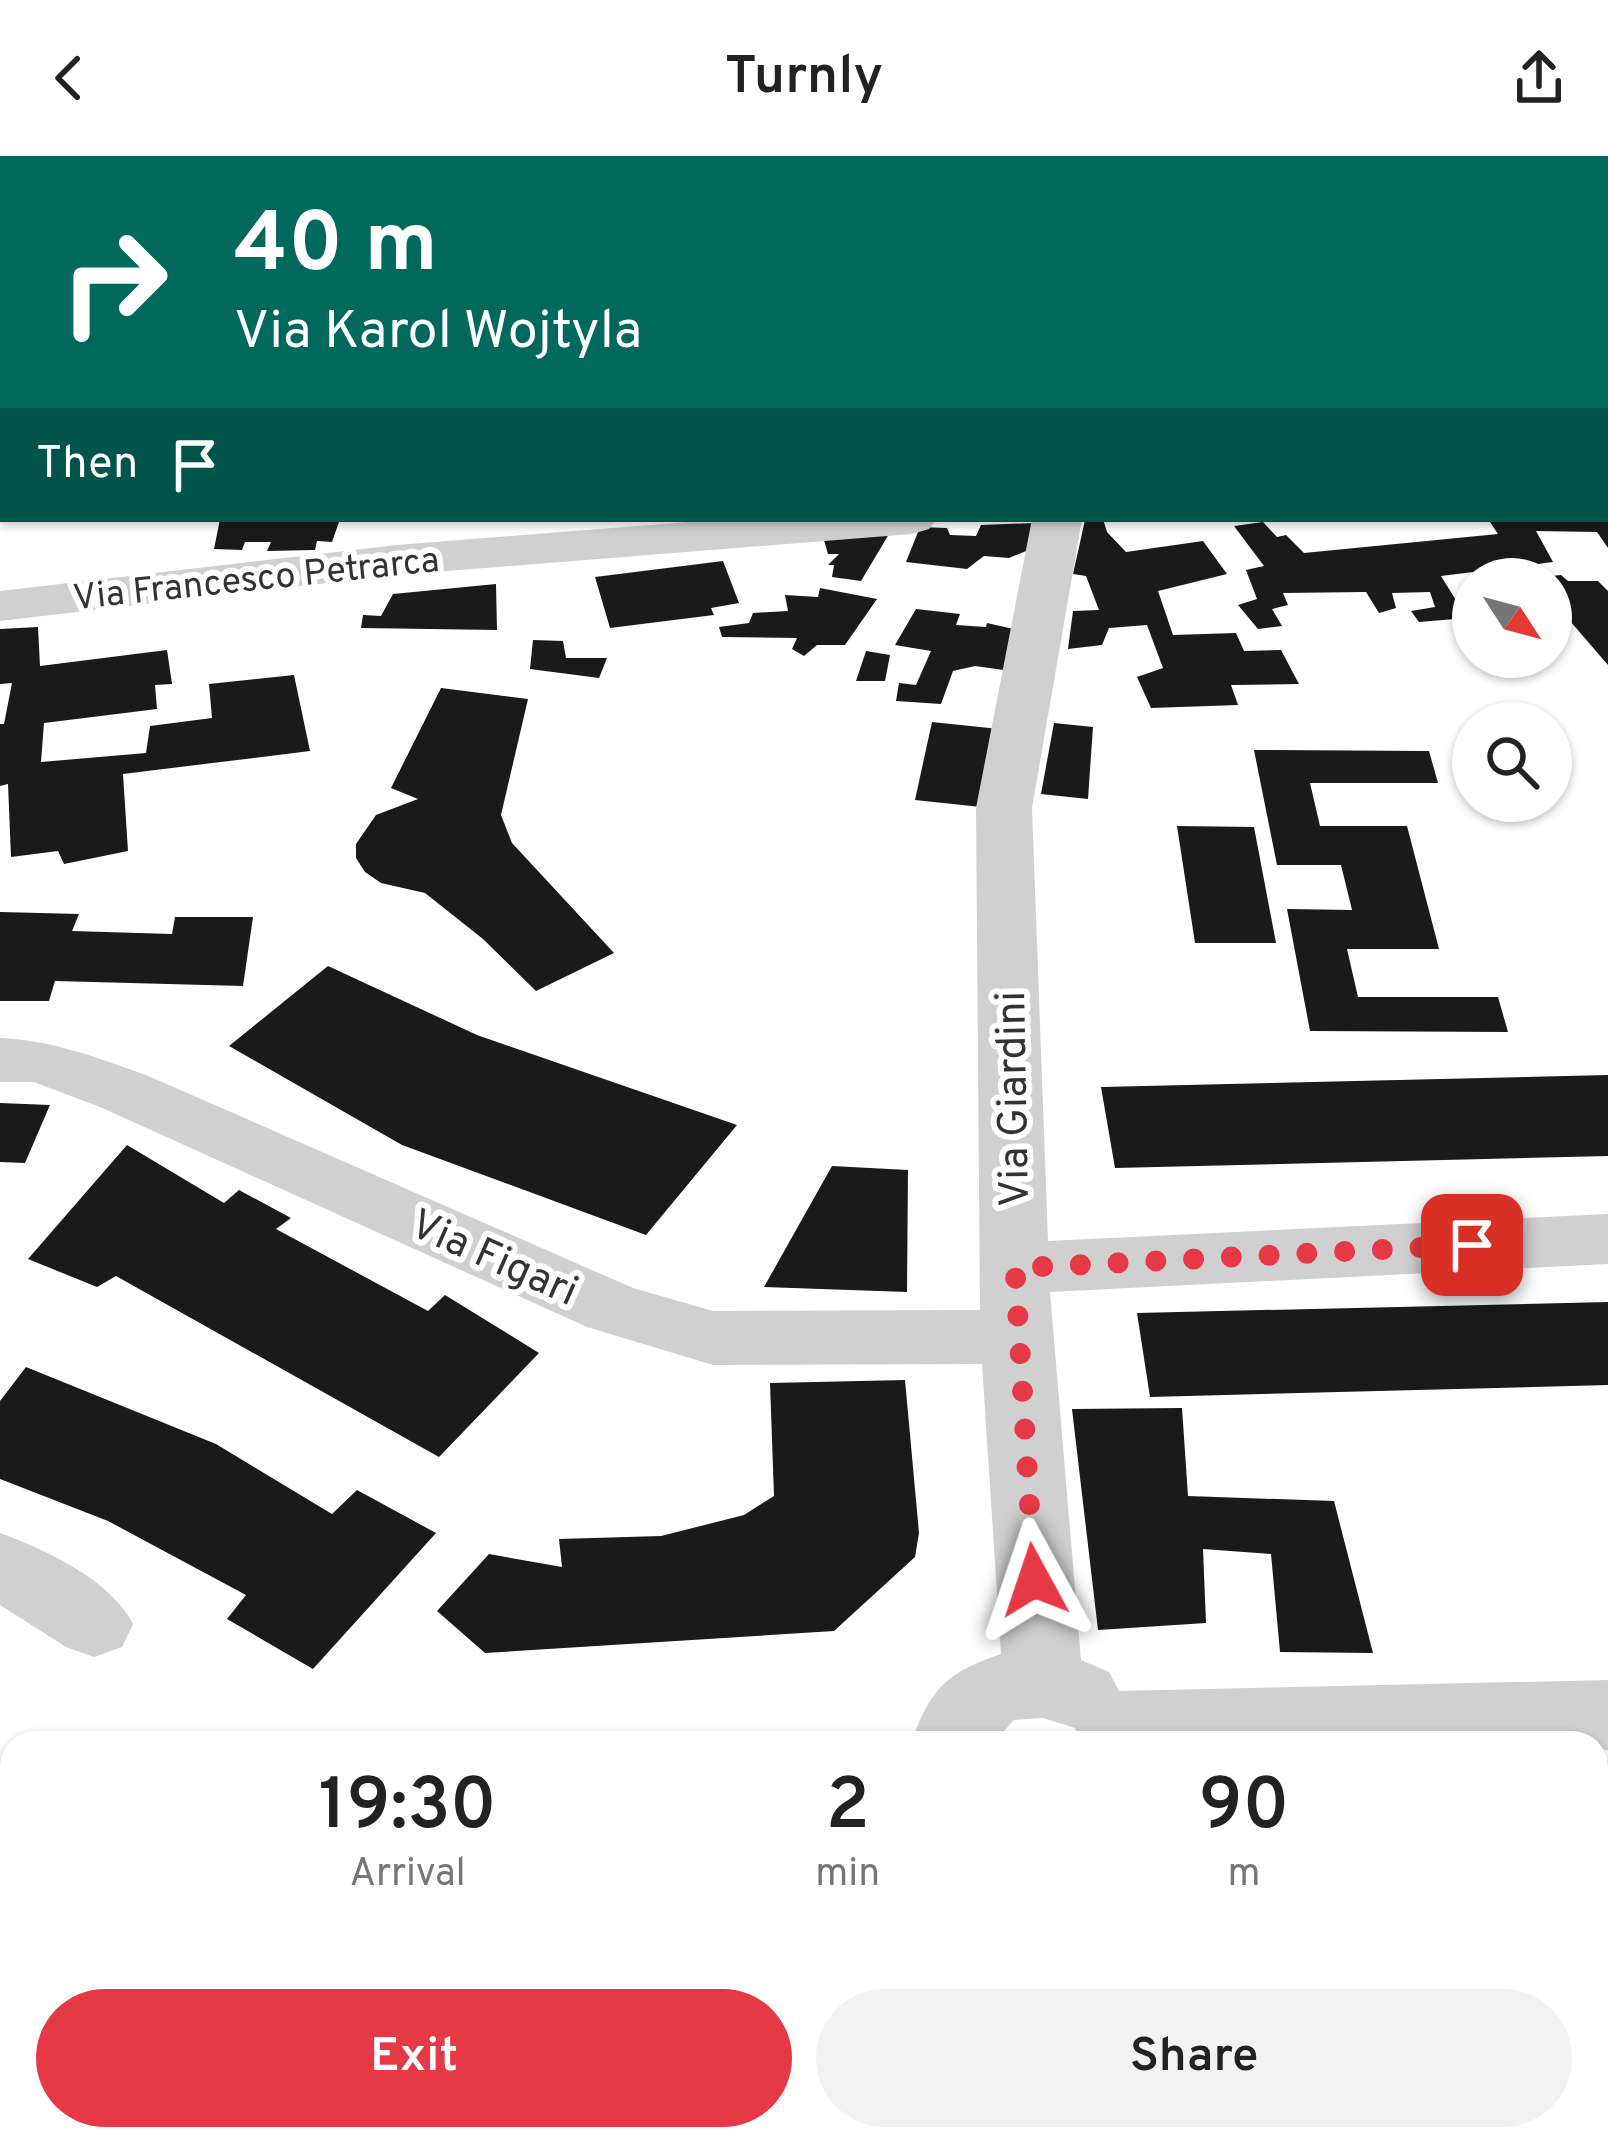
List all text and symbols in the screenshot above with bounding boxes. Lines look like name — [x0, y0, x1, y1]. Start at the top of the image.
text: Turnly — [725, 44, 883, 113]
icon: back — [36, 45, 102, 111]
icon: share — [1506, 45, 1572, 111]
text: 40 m — [234, 195, 438, 301]
icon: right — [36, 204, 192, 360]
text: Via Karol Wojtyla — [234, 299, 642, 368]
icon: arrive — [162, 432, 228, 498]
text: Then — [36, 437, 138, 494]
street label: Via Francesco Petrarca — [71, 539, 442, 623]
north arrow — [1452, 558, 1572, 678]
map controls — [1452, 558, 1572, 822]
button: search — [1452, 702, 1572, 822]
street label: Via Giardini — [987, 990, 1044, 1207]
pin — [1421, 1194, 1523, 1296]
street label: Via Figari — [401, 1200, 585, 1320]
icon: arrive — [1439, 1212, 1505, 1278]
position arrow — [971, 1517, 1097, 1643]
text: 19:30 — [319, 1763, 497, 1855]
text: 2 — [826, 1763, 870, 1855]
text: 90 — [1199, 1763, 1289, 1855]
text: Arrival — [350, 1851, 466, 1900]
text: min — [815, 1851, 880, 1900]
text: m — [1228, 1851, 1261, 1900]
button: Exit — [36, 1989, 792, 2127]
button: Share — [816, 1989, 1572, 2127]

